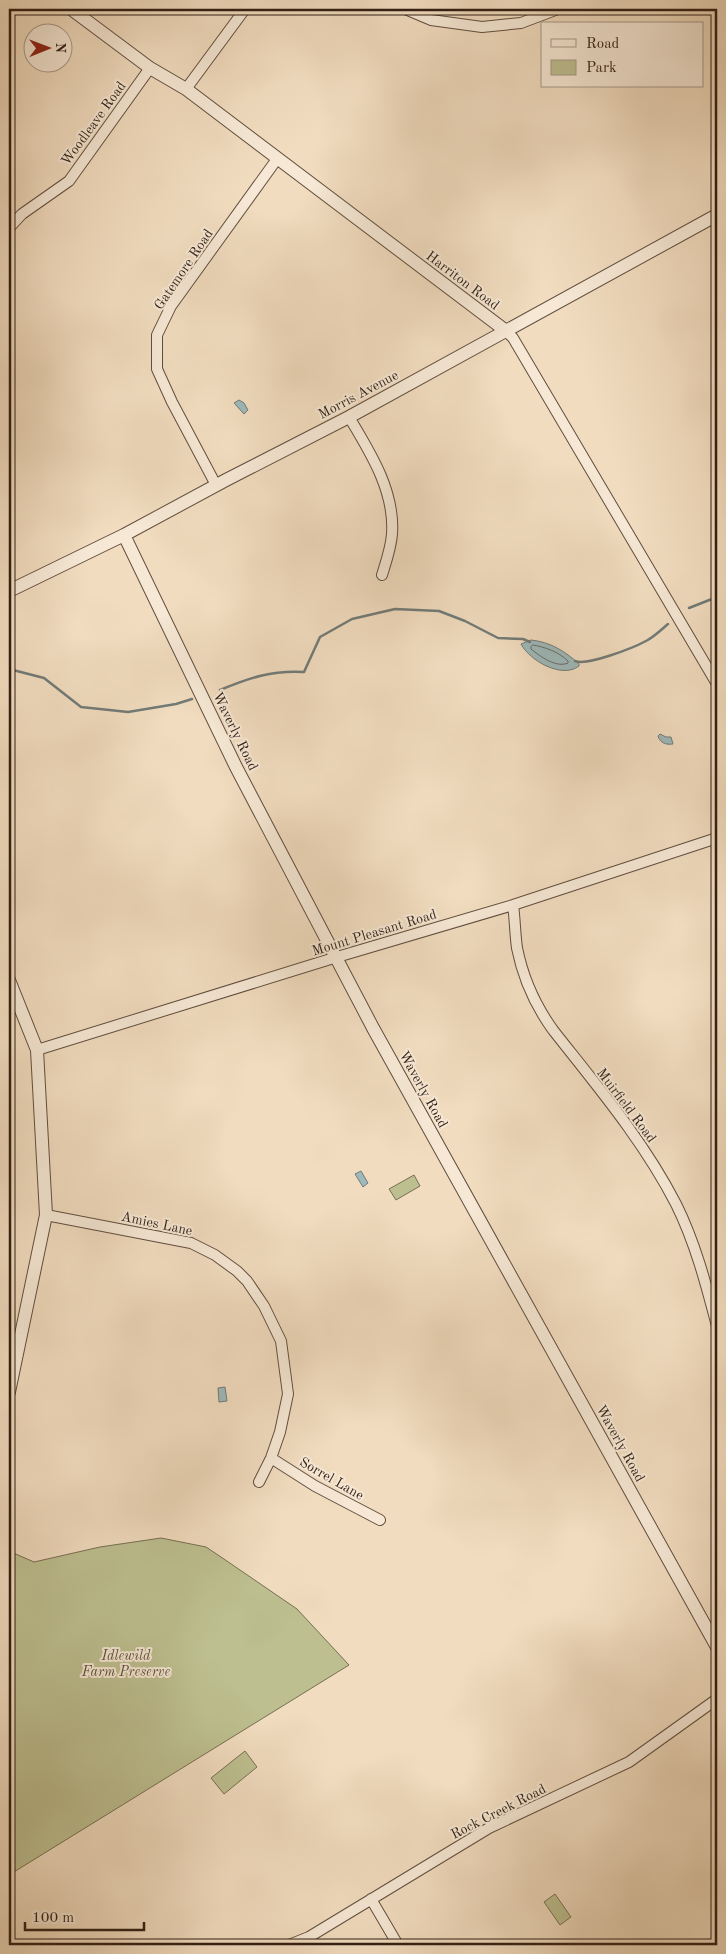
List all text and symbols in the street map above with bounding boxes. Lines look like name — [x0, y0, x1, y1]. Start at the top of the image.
north arrow — [22, 22, 72, 72]
legend — [541, 22, 704, 88]
text: Road — [586, 37, 620, 52]
text: N — [53, 42, 67, 54]
text: Park — [586, 61, 617, 76]
street label: Woodleave Road — [59, 79, 129, 168]
street label: Gatemore Road — [152, 227, 216, 312]
street label: Harriton Road — [423, 249, 502, 313]
street label: Morris Avenue — [316, 368, 401, 422]
street label: Waverly Road — [210, 690, 260, 773]
street label: Mount Pleasant Road — [310, 907, 438, 959]
street label: Waverly Road — [396, 1049, 450, 1130]
street label: Muirfield Road — [594, 1066, 659, 1145]
street label: Amies Lane — [120, 1210, 194, 1238]
street label: Waverly Road — [593, 1403, 647, 1484]
street label: Sorrel Lane — [297, 1455, 366, 1503]
park label: Idlewild Farm Preserve — [81, 1649, 170, 1679]
street label: Rock Creek Road — [449, 1782, 548, 1842]
scale bar — [25, 1899, 144, 1931]
text: 100 m — [32, 1911, 74, 1926]

